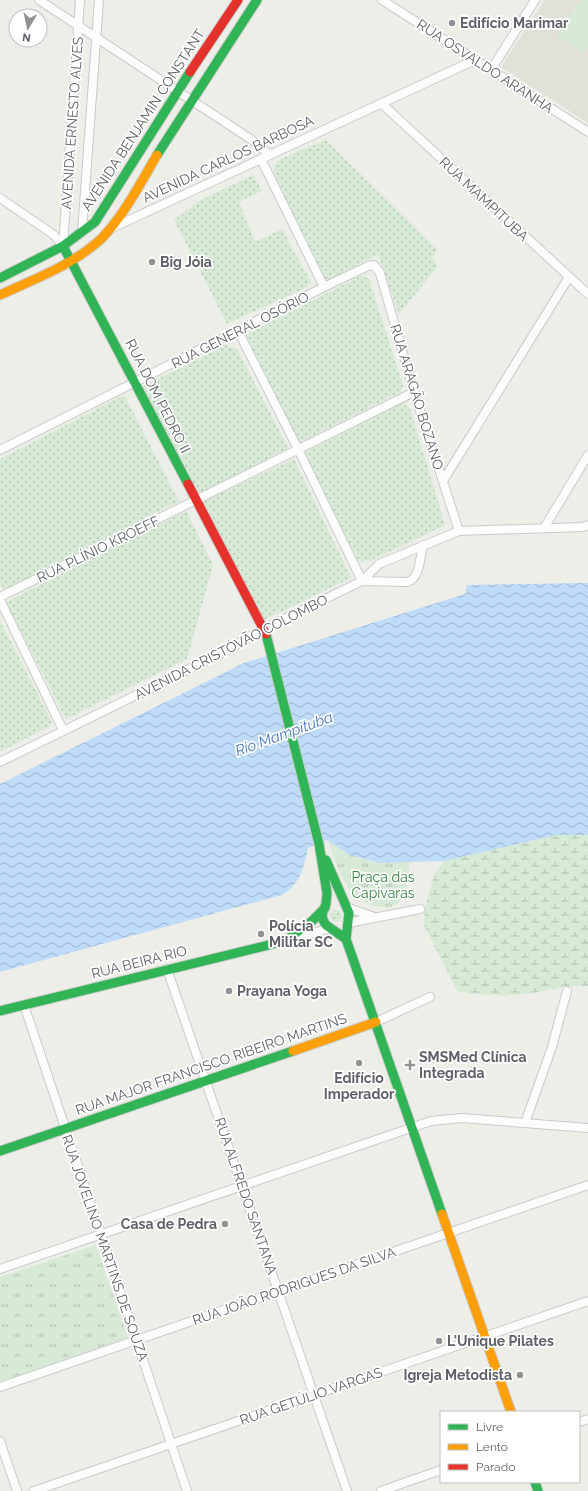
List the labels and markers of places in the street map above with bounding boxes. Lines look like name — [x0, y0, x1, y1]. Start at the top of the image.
place label: Edifício Marimar — [460, 15, 569, 31]
marker: Edifício Marimar — [447, 18, 457, 28]
place label: Big Jóia — [160, 254, 212, 270]
marker: Big Jóia — [147, 257, 157, 267]
place label: Polícia Militar SC — [269, 918, 333, 950]
marker: Polícia Militar SC — [256, 929, 266, 939]
place label: Prayana Yoga — [237, 983, 327, 999]
marker: Prayana Yoga — [224, 986, 234, 996]
place label: SMSMed Clínica Integrada — [419, 1049, 527, 1081]
marker: Edifício Imperador — [354, 1058, 364, 1068]
marker: SMSMed Clínica Integrada — [404, 1059, 416, 1071]
place label: Edifício Imperador — [324, 1070, 395, 1102]
place label: Casa de Pedra — [121, 1216, 217, 1232]
marker: Casa de Pedra — [220, 1219, 230, 1229]
place label: L'Unique Pilates — [447, 1333, 554, 1349]
marker: L'Unique Pilates — [434, 1336, 444, 1346]
place label: Igreja Metodista — [404, 1367, 512, 1383]
marker: Igreja Metodista — [515, 1370, 525, 1380]

